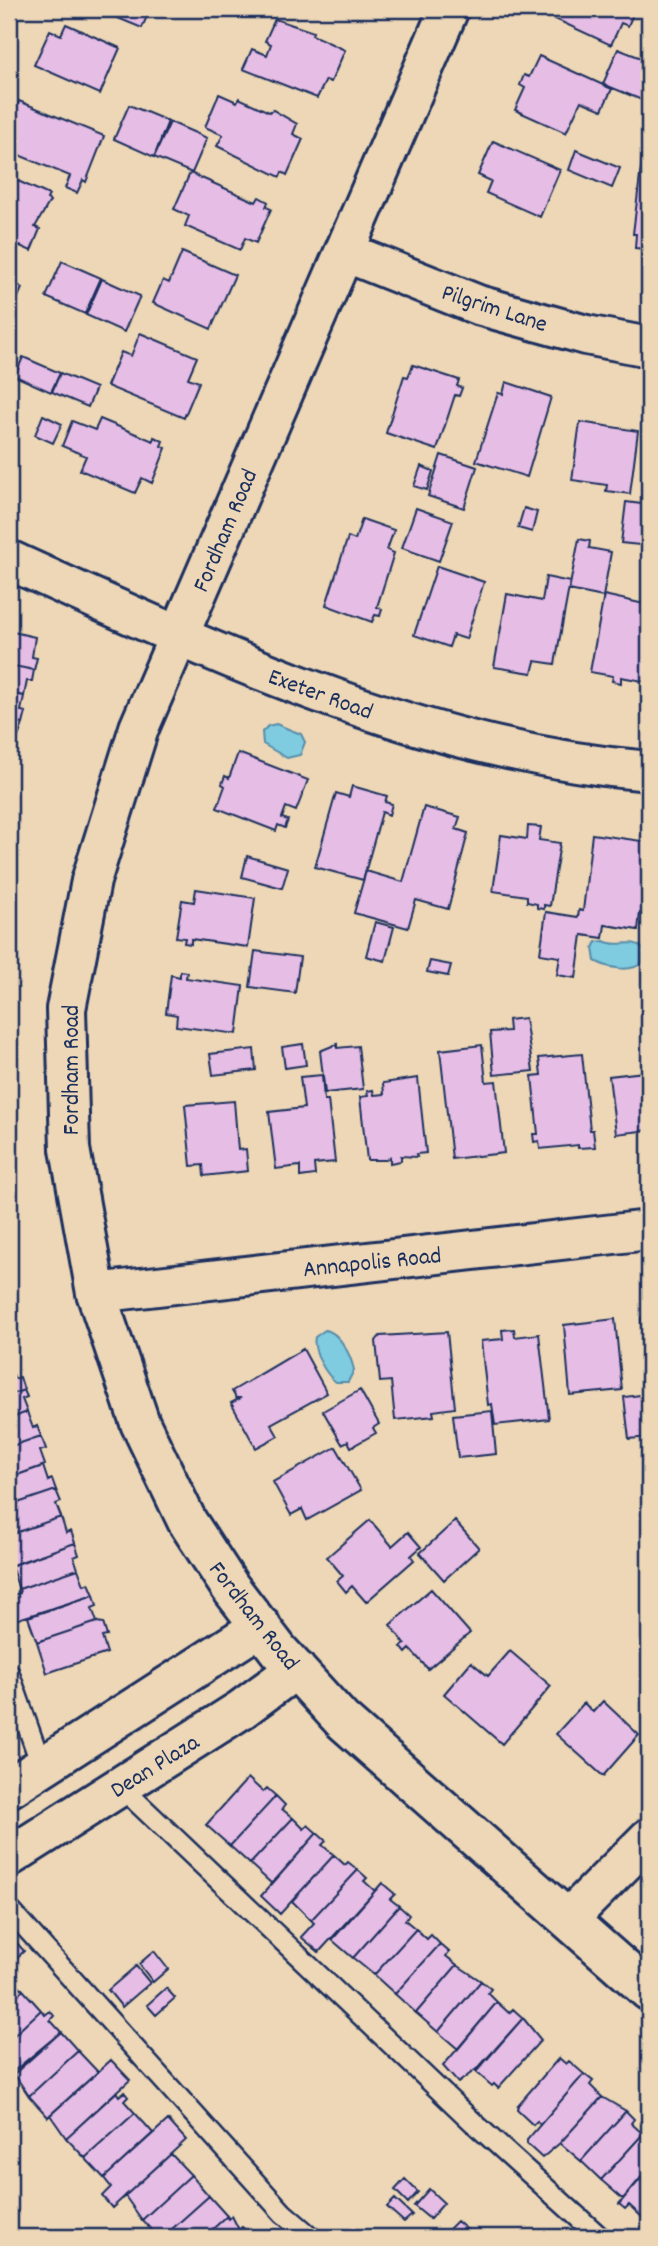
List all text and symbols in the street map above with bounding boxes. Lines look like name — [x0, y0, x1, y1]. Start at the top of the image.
street label: Pilgrim Lane — [437, 277, 551, 343]
street label: Fordham Road — [186, 464, 268, 598]
street label: Exeter Road — [263, 661, 377, 730]
street label: Fordham Road — [56, 1005, 90, 1135]
street label: Annapolis Road — [301, 1240, 443, 1288]
street label: Fordham Road — [199, 1555, 306, 1679]
street label: Dean Plaza — [105, 1726, 207, 1808]

